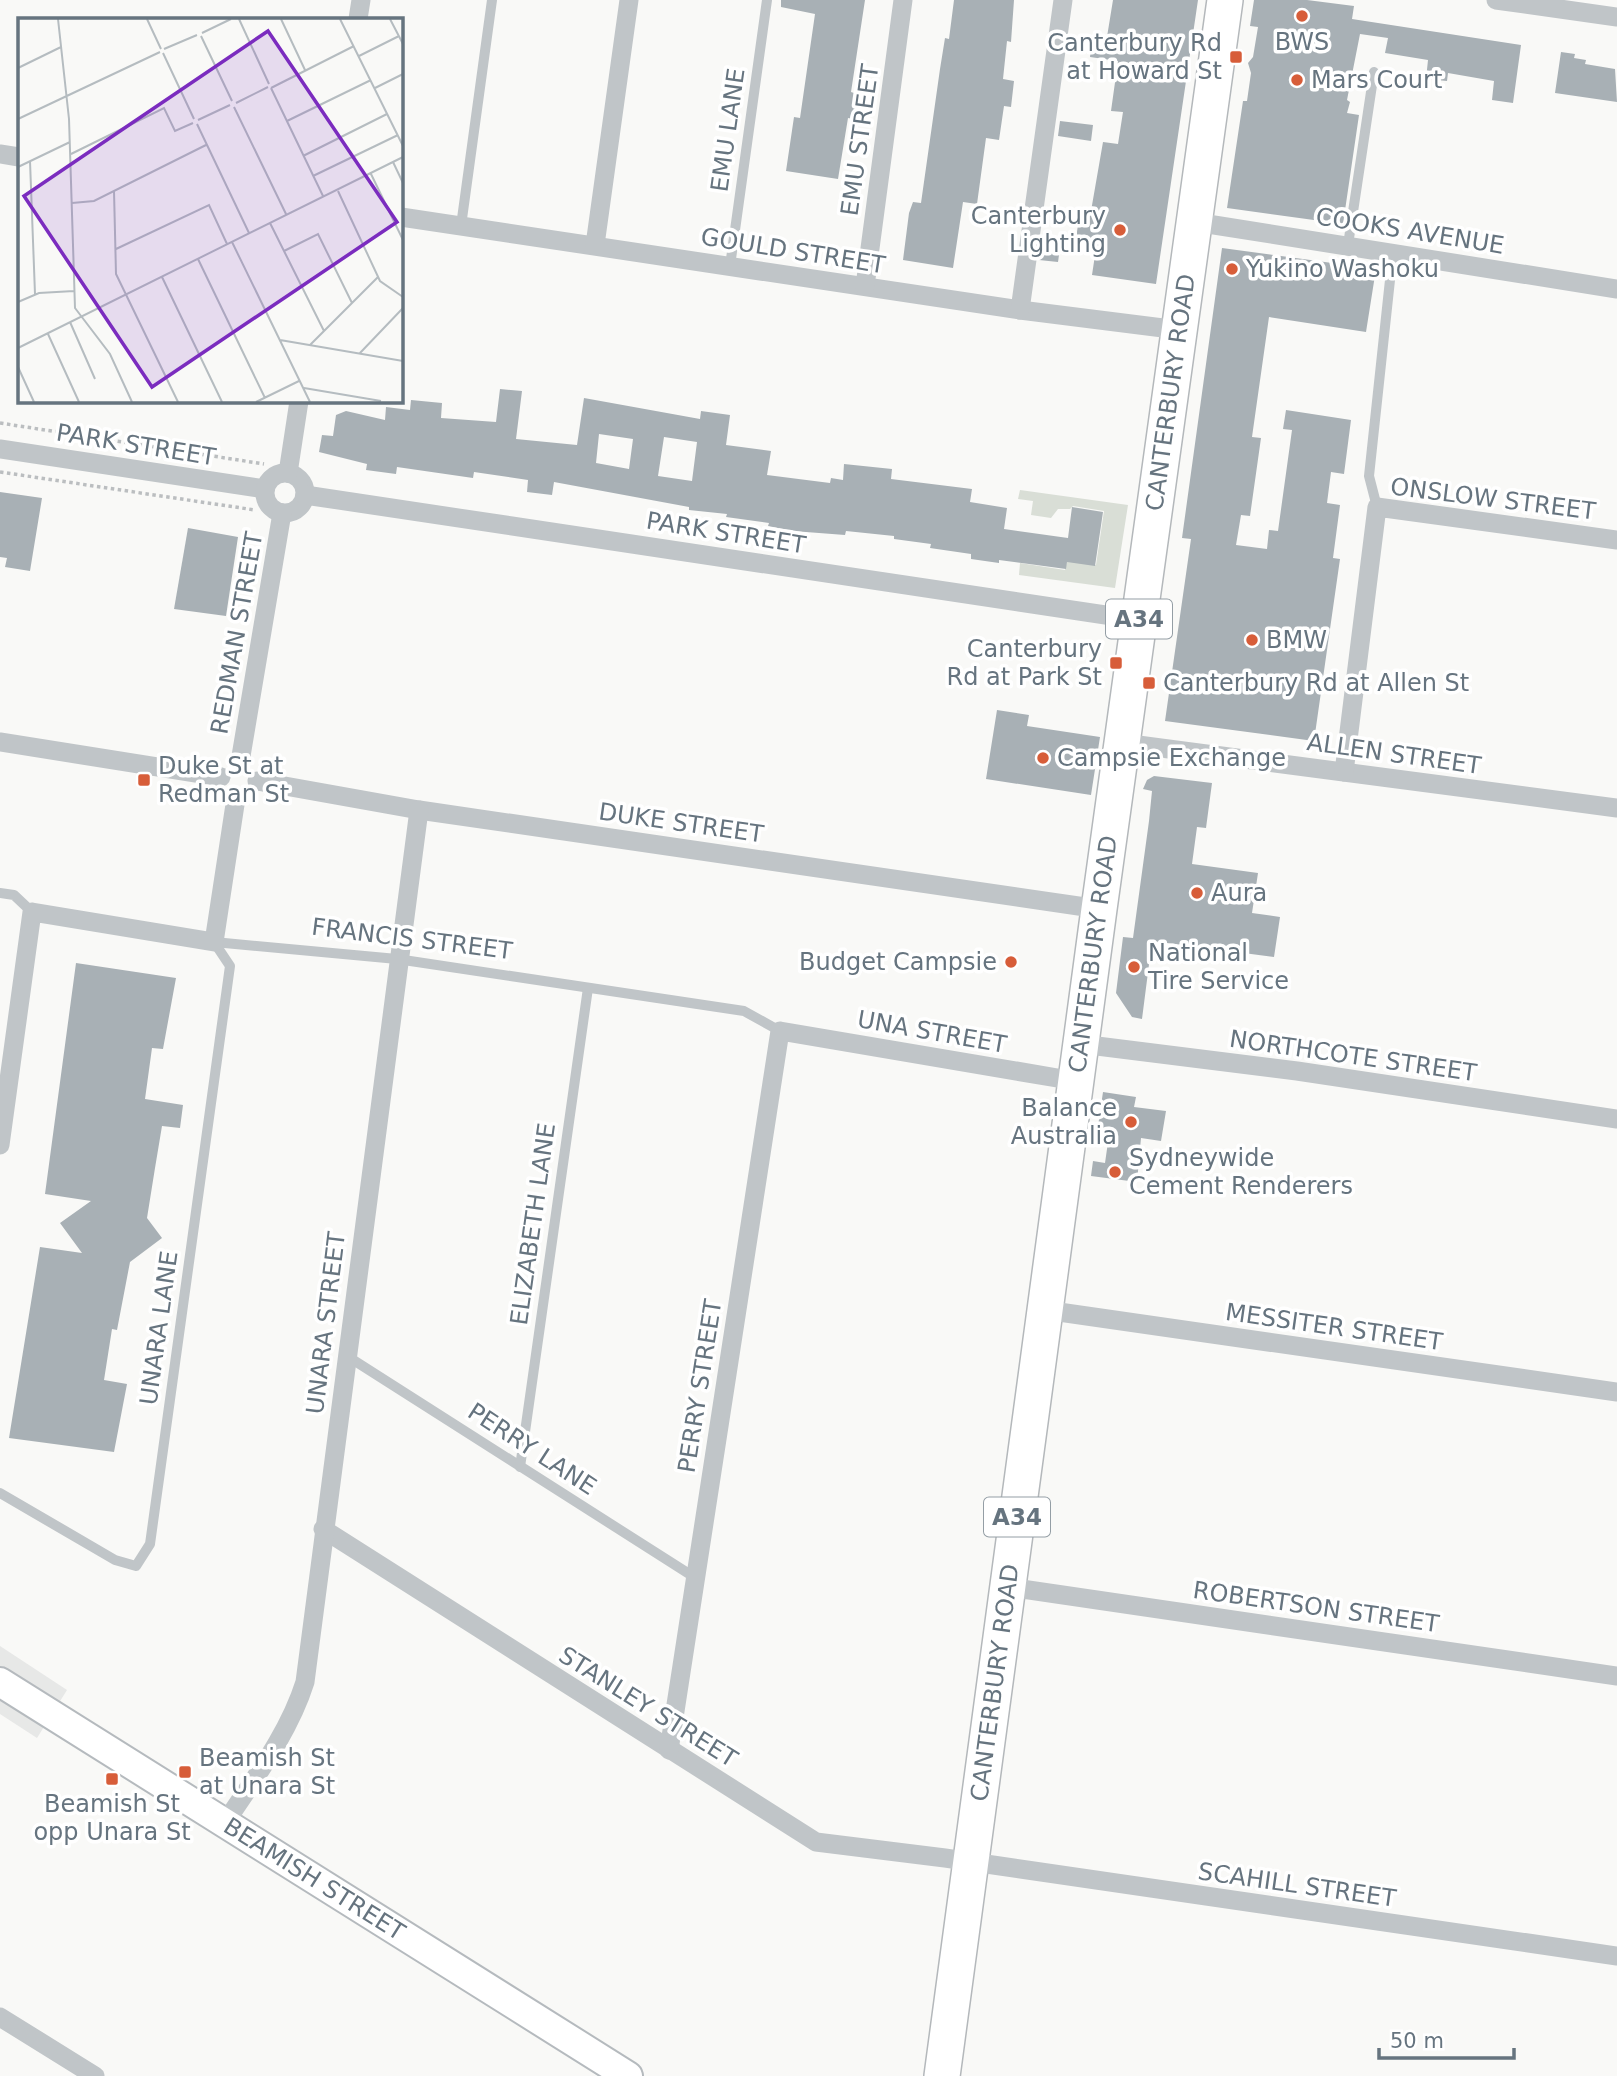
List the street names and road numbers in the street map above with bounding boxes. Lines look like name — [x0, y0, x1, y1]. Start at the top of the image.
street label: EMU STREET — [836, 62, 885, 218]
street label: EMU LANE — [705, 66, 751, 194]
street label: COOKS AVENUE — [1314, 202, 1506, 260]
street label: GOULD STREET — [699, 223, 887, 279]
street label: CANTERBURY ROAD — [1140, 272, 1201, 513]
street label: PARK STREET — [54, 419, 218, 471]
street label: ONSLOW STREET — [1389, 473, 1597, 526]
street label: PARK STREET — [644, 507, 808, 559]
street label: REDMAN STREET — [205, 529, 269, 736]
road number: A34 — [1106, 600, 1172, 638]
street label: ALLEN STREET — [1305, 728, 1483, 780]
street label: DUKE STREET — [597, 798, 766, 848]
street label: CANTERBURY ROAD — [1063, 834, 1123, 1075]
street label: FRANCIS STREET — [310, 913, 514, 965]
street label: UNA STREET — [855, 1005, 1009, 1059]
street label: NORTHCOTE STREET — [1228, 1025, 1479, 1087]
street label: ELIZABETH LANE — [505, 1121, 561, 1327]
street label: UNARA STREET — [301, 1230, 351, 1416]
street label: UNARA LANE — [134, 1249, 184, 1407]
street label: PERRY STREET — [672, 1297, 728, 1475]
street label: MESSITER STREET — [1224, 1298, 1445, 1356]
street label: PERRY LANE — [463, 1397, 601, 1501]
road number: A34 — [984, 1498, 1050, 1536]
street label: CANTERBURY ROAD — [965, 1562, 1025, 1803]
street label: ROBERTSON STREET — [1191, 1576, 1441, 1638]
street label: STANLEY STREET — [554, 1641, 743, 1773]
street label: BEAMISH STREET — [219, 1812, 410, 1947]
street label: SCAHILL STREET — [1196, 1857, 1398, 1913]

